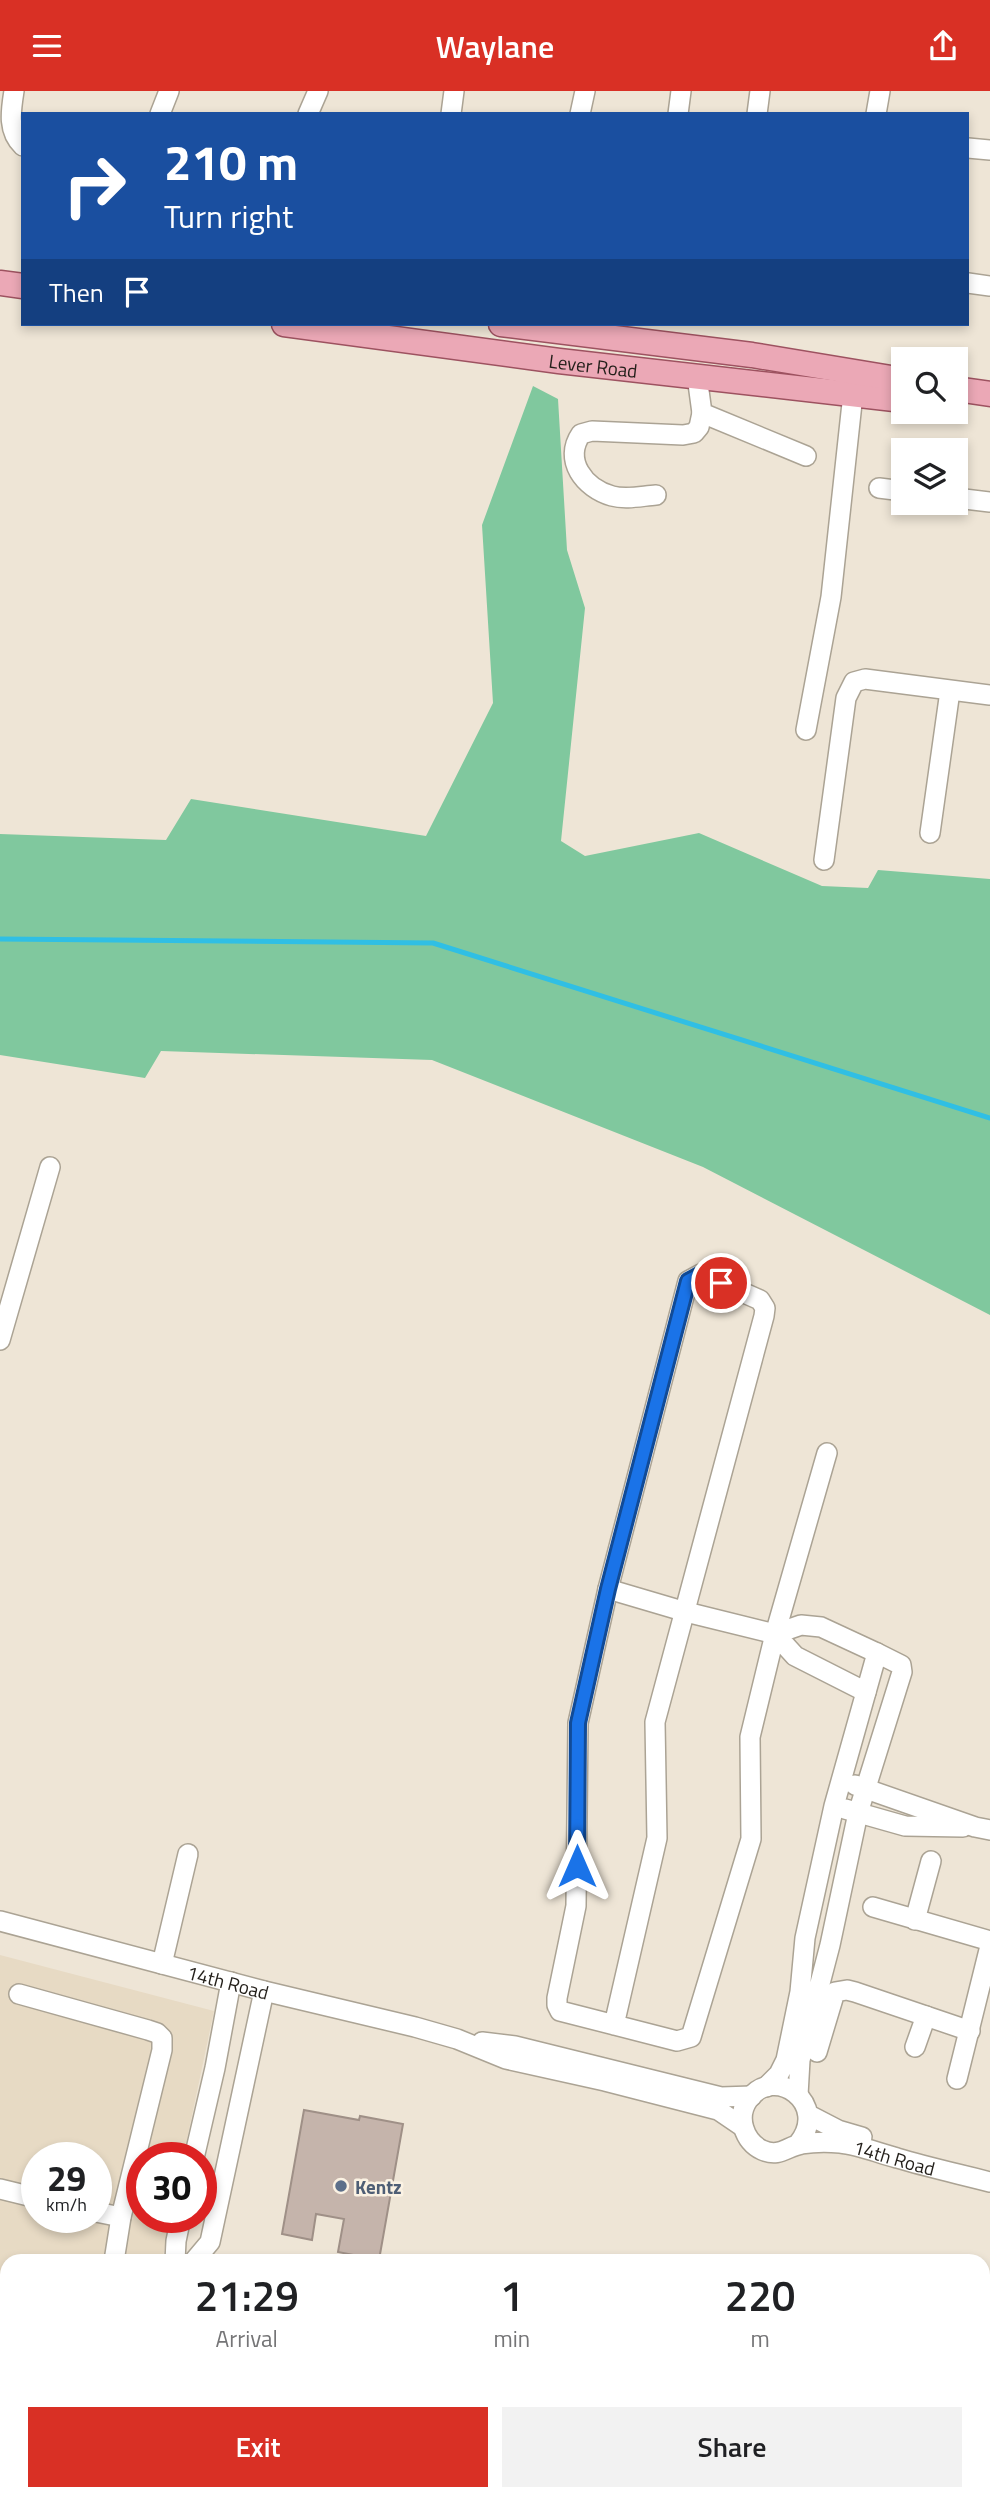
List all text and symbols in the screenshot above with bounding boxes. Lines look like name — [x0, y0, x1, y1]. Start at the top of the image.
text: Waylane — [436, 22, 554, 70]
icon: menu — [28, 27, 66, 65]
icon: share — [924, 27, 962, 65]
text: 210 m — [164, 124, 298, 199]
icon: right — [49, 140, 140, 231]
text: Turn right — [164, 192, 293, 240]
text: Then — [49, 273, 104, 312]
icon: arrive — [118, 273, 156, 311]
street label: Lever Road — [547, 345, 639, 384]
map controls — [891, 347, 968, 515]
button: search — [891, 347, 968, 424]
button: layers — [891, 438, 968, 515]
pin — [691, 1253, 751, 1313]
icon: arrive — [702, 1264, 740, 1302]
position arrow — [540, 1829, 614, 1903]
street label: 14th Road — [184, 1957, 272, 2006]
street label: 14th Road — [851, 2131, 938, 2182]
speed limit sign: 30 — [126, 2142, 217, 2233]
text: 29 — [47, 2151, 86, 2205]
place label: Kentz — [355, 2172, 402, 2201]
marker: Kentz — [333, 2178, 349, 2194]
text: km/h — [46, 2191, 87, 2218]
text: 21:29 — [195, 2263, 299, 2327]
text: 1 — [500, 2263, 524, 2327]
text: 220 — [725, 2263, 795, 2327]
text: Arrival — [216, 2321, 278, 2356]
text: min — [493, 2321, 530, 2356]
text: m — [750, 2321, 770, 2356]
button: Exit — [28, 2407, 488, 2487]
button: Share — [502, 2407, 962, 2487]

